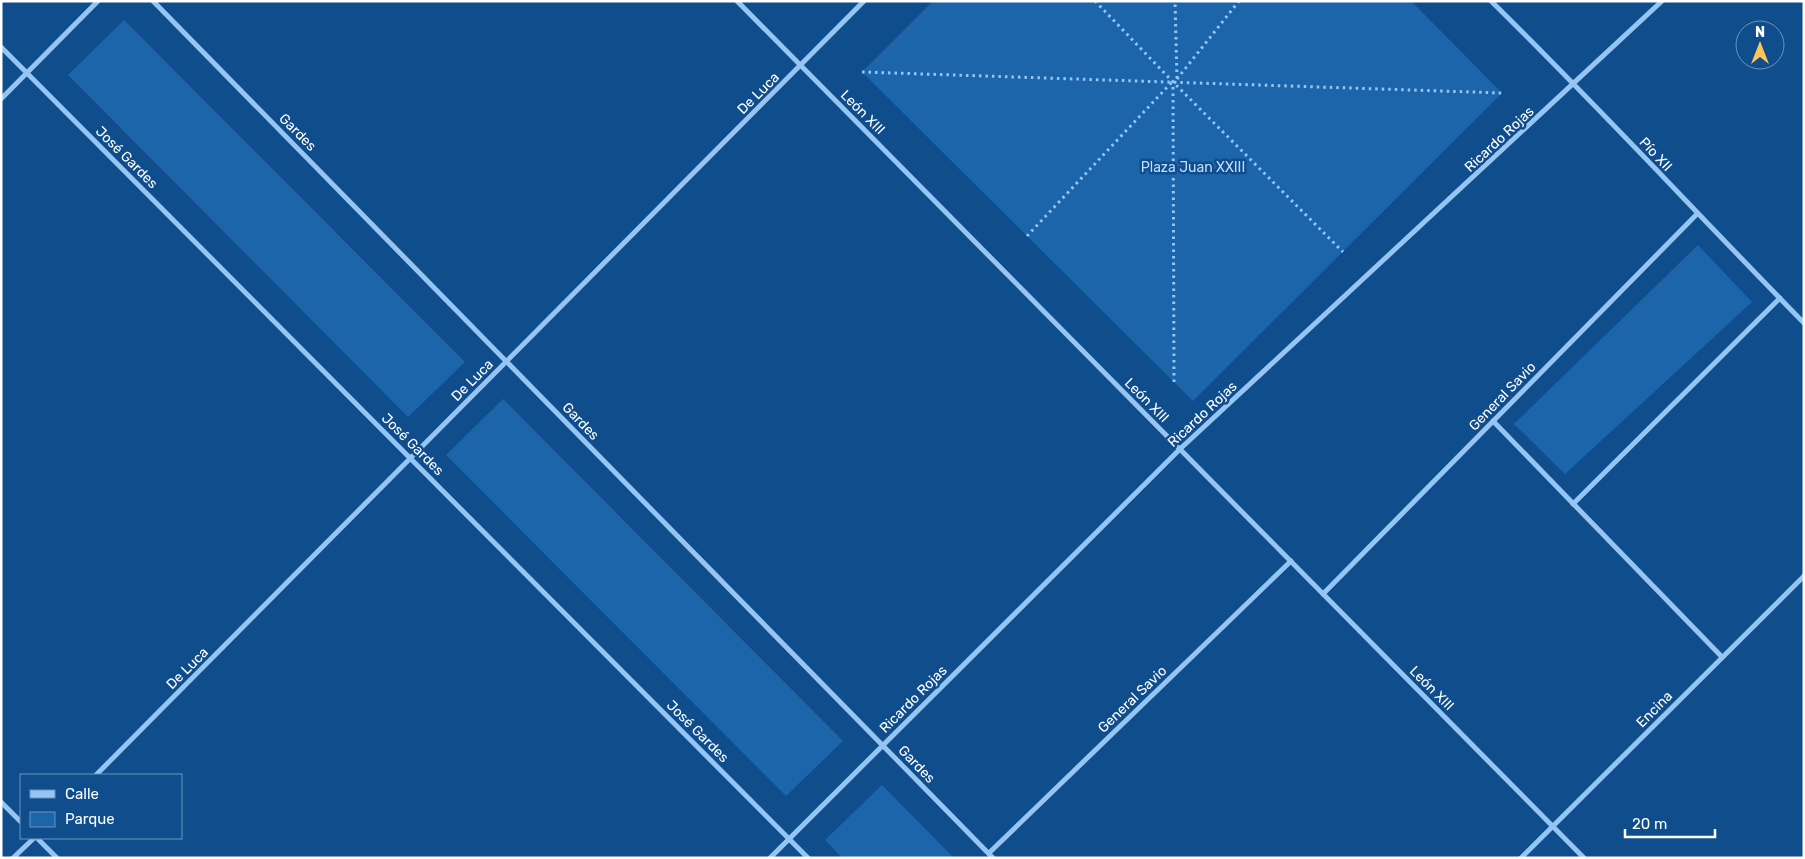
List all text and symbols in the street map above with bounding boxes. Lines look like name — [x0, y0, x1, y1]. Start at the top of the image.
north arrow — [1735, 20, 1785, 70]
text: N — [1755, 24, 1765, 41]
street label: De Luca — [734, 69, 783, 118]
street label: León XIII — [837, 87, 888, 138]
street label: Ricardo Rojas — [1461, 103, 1538, 176]
street label: Gardes — [275, 110, 320, 155]
street label: José Gardes — [92, 123, 161, 192]
street label: Pío XII — [1636, 134, 1676, 175]
park label: Plaza Juan XXIII — [1141, 159, 1245, 176]
street label: De Luca — [448, 356, 497, 405]
street label: General Savio — [1465, 358, 1539, 434]
street label: León XIII — [1121, 375, 1172, 426]
street label: Ricardo Rojas — [1164, 378, 1241, 451]
street label: Gardes — [559, 399, 603, 444]
street label: José Gardes — [378, 410, 447, 479]
street label: De Luca — [163, 644, 212, 693]
street label: Ricardo Rojas — [876, 662, 951, 737]
street label: General Savio — [1094, 662, 1170, 736]
street label: León XIII — [1406, 663, 1457, 714]
street label: Encina — [1633, 688, 1676, 731]
street label: José Gardes — [663, 697, 732, 766]
street label: Gardes — [895, 742, 939, 787]
legend — [20, 774, 182, 839]
text: Calle — [65, 785, 99, 803]
scale bar — [1625, 806, 1715, 838]
text: Parque — [65, 810, 115, 828]
text: 20 m — [1632, 815, 1667, 833]

